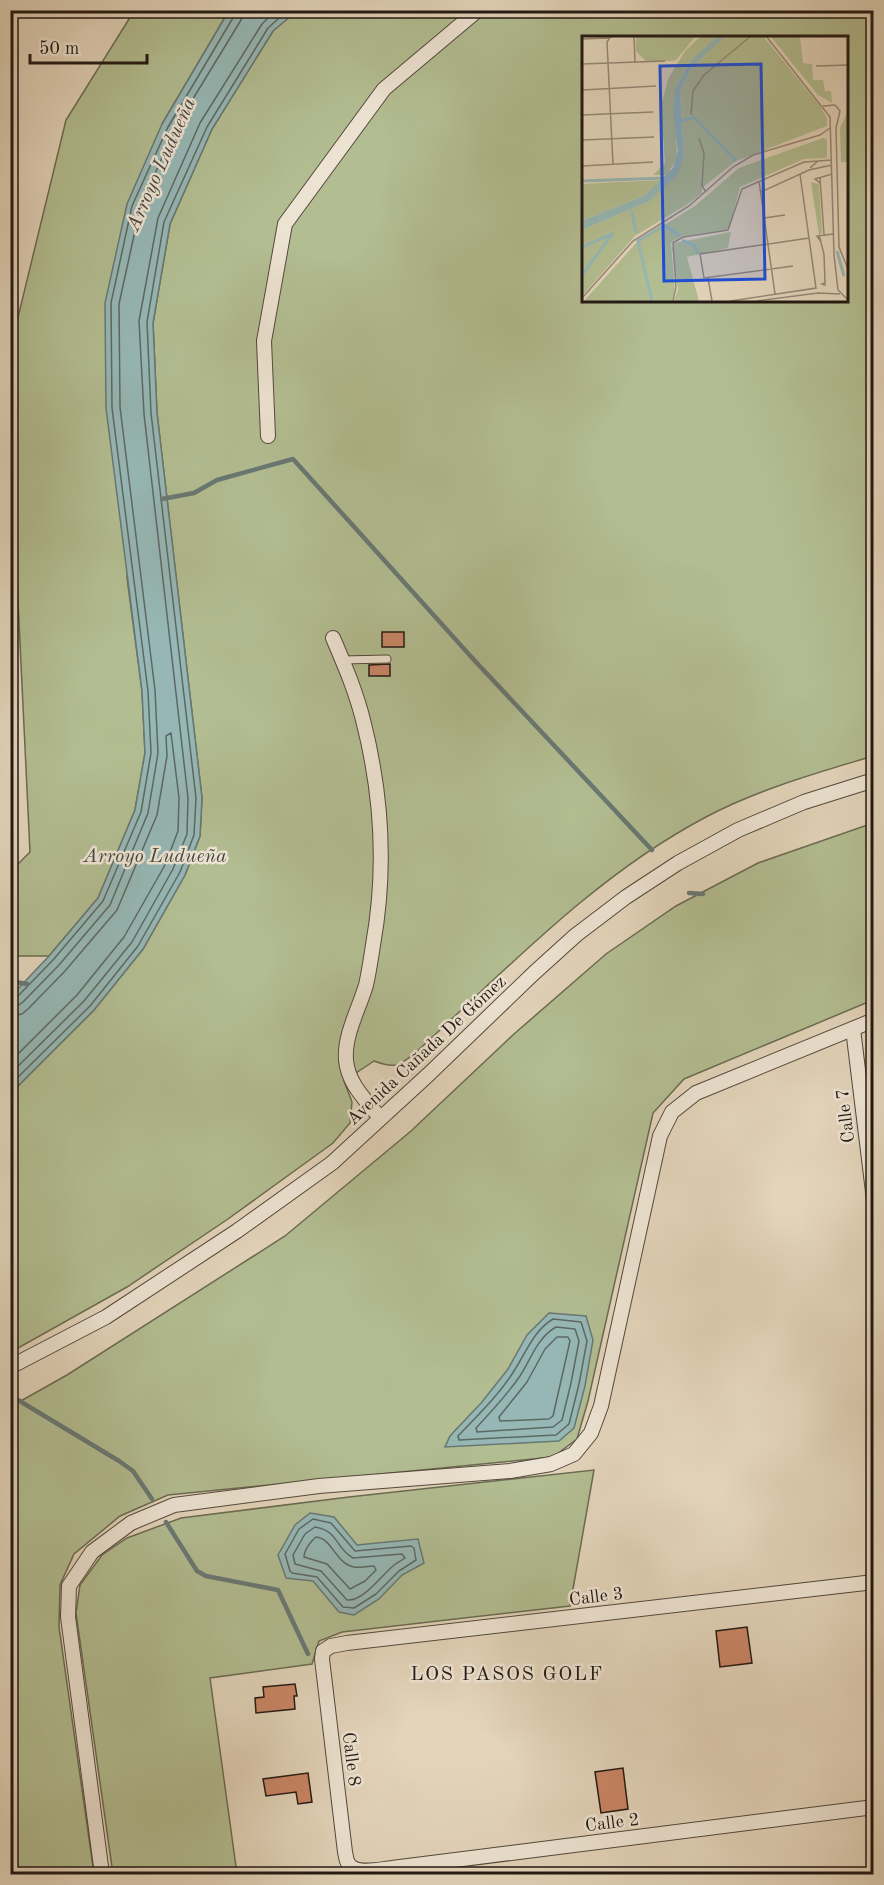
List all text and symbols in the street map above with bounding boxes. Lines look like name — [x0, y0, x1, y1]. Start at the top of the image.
scale bar — [30, 27, 147, 65]
inset map — [582, 36, 848, 302]
text: 50 m — [39, 40, 79, 58]
water label: Arroyo Ludueña — [123, 95, 200, 235]
water label: Arroyo Ludueña — [82, 847, 227, 867]
street label: Avenida Cañada De Gómez — [344, 973, 510, 1129]
street label: Calle 7 — [834, 1088, 858, 1144]
street label: Calle 3 — [568, 1585, 624, 1609]
district label: LOS PASOS GOLF — [410, 1665, 604, 1685]
street label: Calle 8 — [339, 1731, 363, 1787]
street label: Calle 2 — [584, 1811, 640, 1835]

